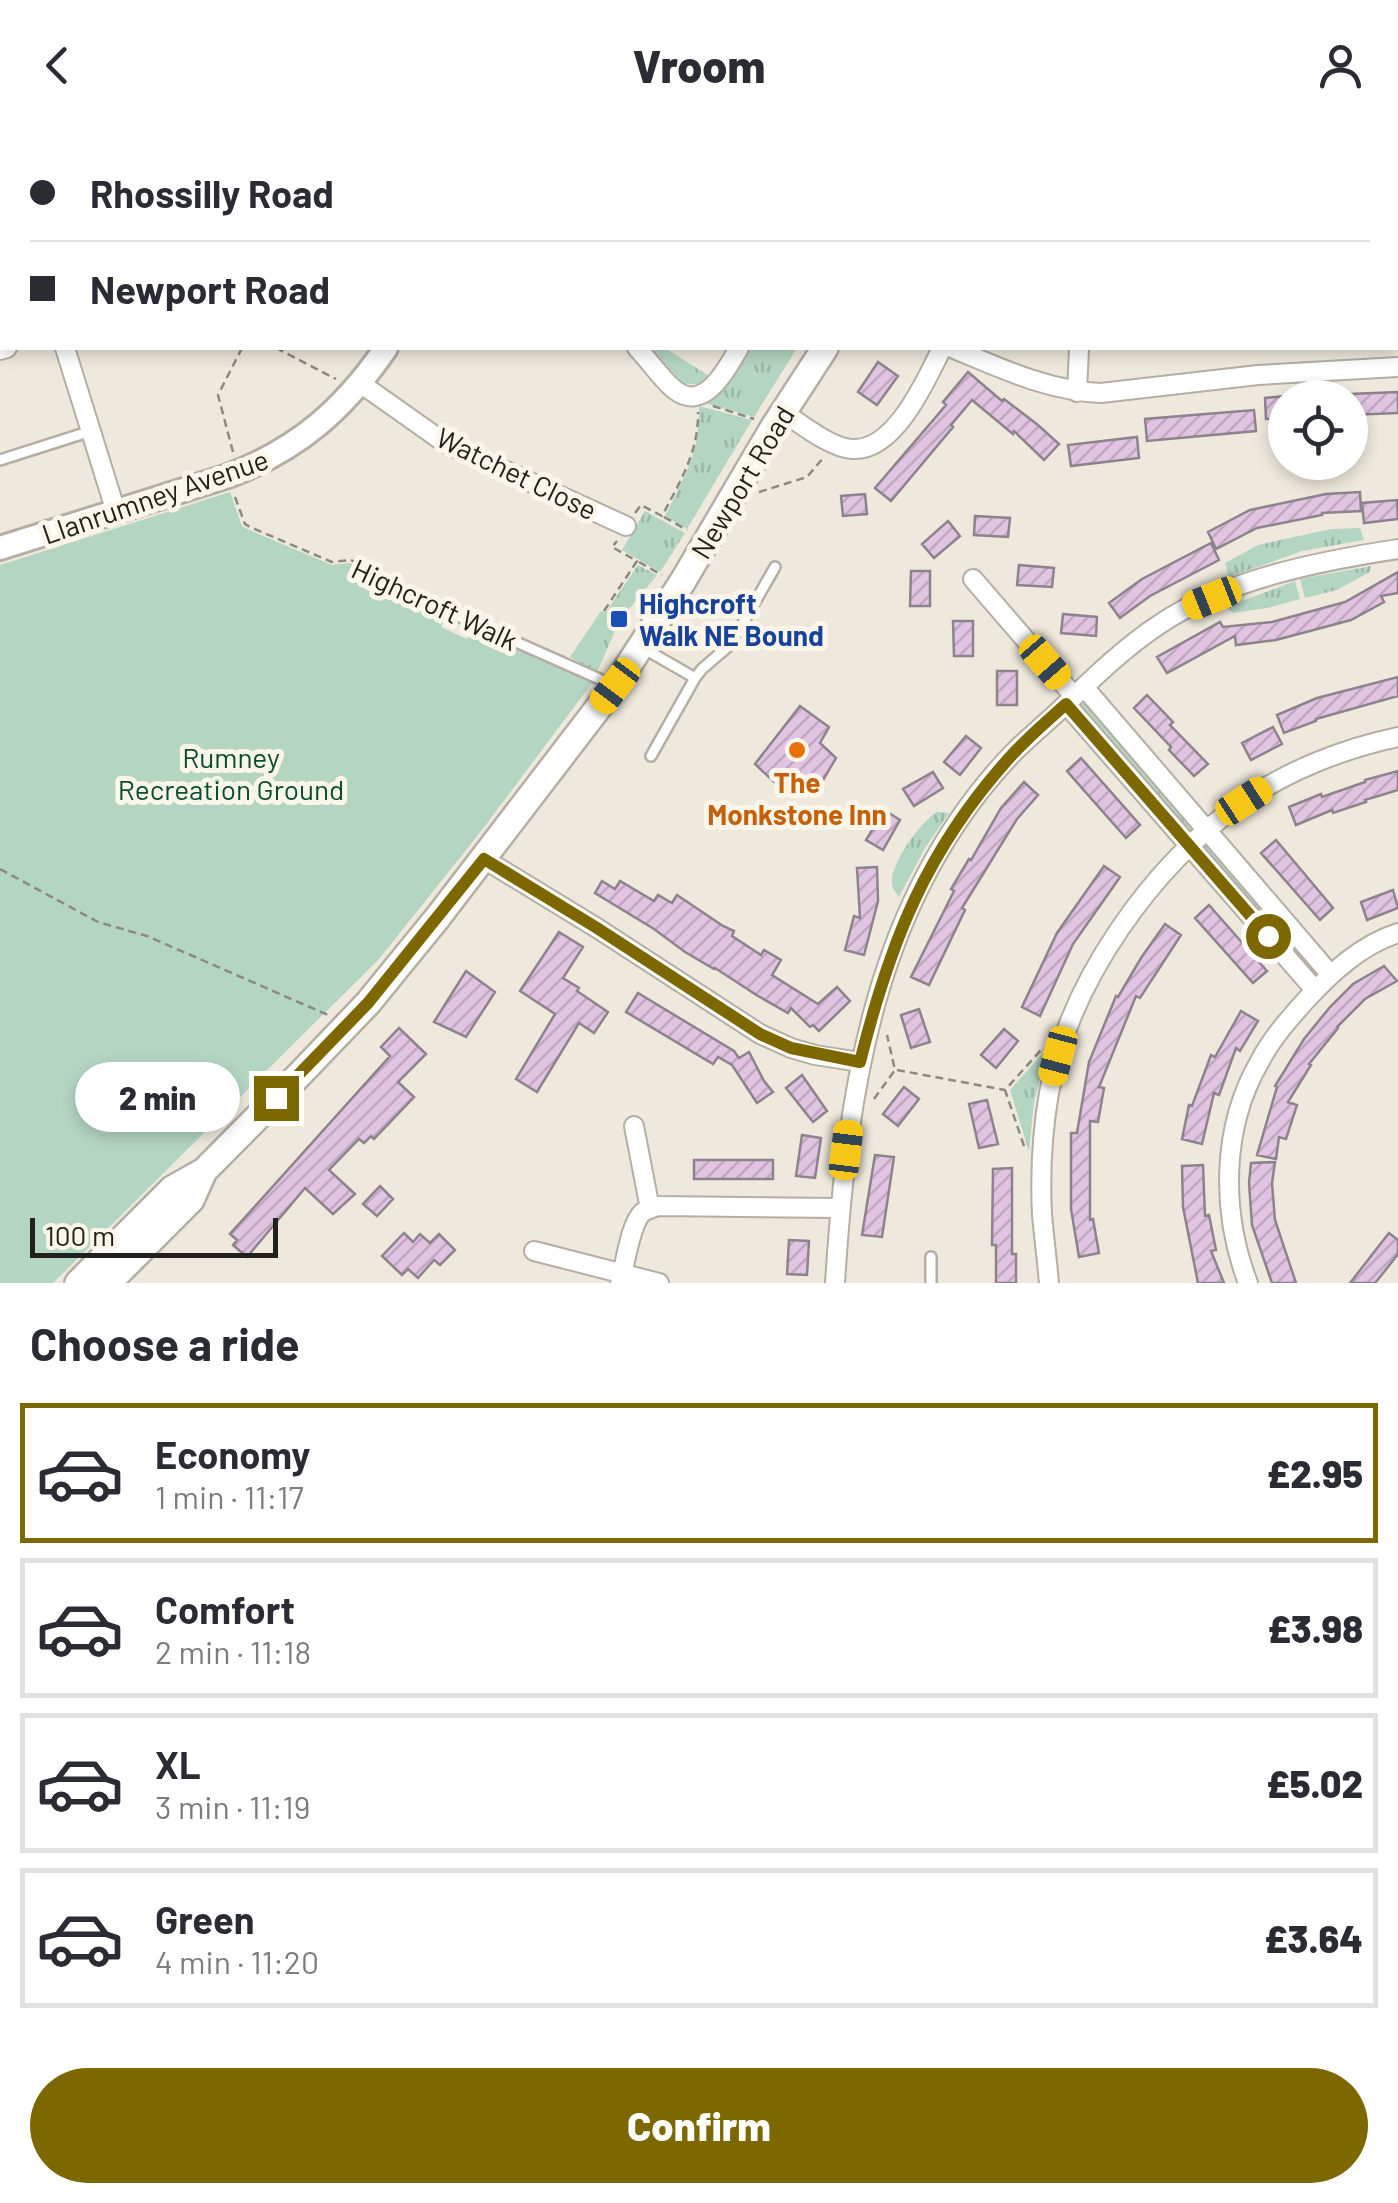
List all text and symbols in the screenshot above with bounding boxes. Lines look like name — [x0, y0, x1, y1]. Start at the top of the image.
icon: back — [30, 38, 85, 93]
text: Vroom — [633, 38, 765, 92]
icon: person — [1313, 38, 1368, 93]
text: Rhossilly Road — [90, 170, 334, 216]
text: Newport Road — [90, 266, 330, 312]
map controls — [1268, 380, 1368, 480]
button: locate — [1268, 380, 1368, 480]
street label: Newport Road — [683, 399, 801, 565]
street label: Watchet Close — [431, 420, 603, 526]
street label: Llanrumney Avenue — [37, 441, 273, 551]
street label: Highcroft Walk — [347, 551, 523, 657]
car — [1179, 573, 1245, 623]
place label: Highcroft Walk NE Bound — [639, 586, 824, 652]
marker: Highcroft Walk NE Bound — [608, 608, 630, 630]
car — [1014, 630, 1076, 694]
car — [585, 653, 645, 719]
marker: The Monkstone Inn — [786, 739, 808, 761]
park label: Rumney Recreation Ground — [118, 740, 344, 806]
place label: The Monkstone Inn — [707, 765, 887, 831]
car — [1211, 772, 1277, 830]
route start — [1246, 914, 1291, 959]
car — [1036, 1023, 1080, 1089]
callout: 2 min — [76, 1063, 241, 1133]
route end — [254, 1076, 299, 1121]
text: 2 min — [119, 1078, 196, 1116]
car — [827, 1118, 865, 1182]
scale bar — [30, 1213, 278, 1258]
text: 100 m — [45, 1218, 115, 1252]
text: Choose a ride — [30, 1316, 300, 1370]
icon: car — [35, 1428, 125, 1518]
text: Economy — [155, 1431, 310, 1477]
text: £2.95 — [1267, 1450, 1363, 1496]
text: 1 min · 11:17 — [155, 1477, 304, 1515]
icon: car — [35, 1583, 125, 1673]
text: Comfort — [155, 1586, 295, 1632]
text: £3.98 — [1268, 1605, 1363, 1651]
text: 2 min · 11:18 — [155, 1632, 311, 1670]
icon: car — [35, 1738, 125, 1828]
text: XL — [155, 1741, 201, 1787]
text: £5.02 — [1266, 1760, 1363, 1806]
text: 3 min · 11:19 — [155, 1787, 311, 1825]
icon: car — [35, 1893, 125, 1983]
text: Green — [155, 1896, 255, 1942]
text: £3.64 — [1264, 1915, 1363, 1961]
text: 4 min · 11:20 — [155, 1942, 319, 1980]
button: Confirm — [30, 2068, 1368, 2183]

